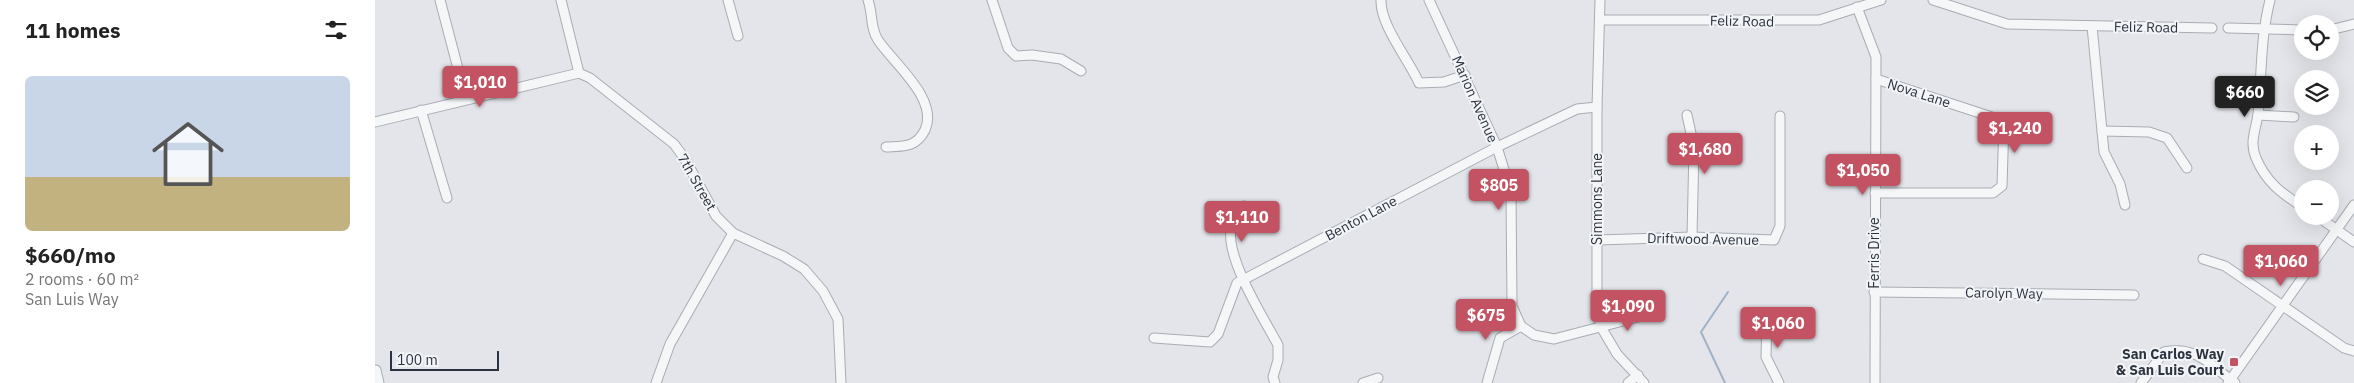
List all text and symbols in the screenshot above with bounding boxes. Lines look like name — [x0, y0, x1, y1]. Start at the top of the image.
street label: Feliz Road — [1710, 11, 1774, 31]
map controls — [2294, 15, 2339, 225]
button: locate — [2294, 15, 2339, 60]
text: 11 homes — [25, 16, 121, 44]
icon: filters — [322, 16, 350, 44]
street label: Feliz Road — [2114, 17, 2178, 37]
street label: Marion Avenue — [1448, 53, 1502, 146]
pin: $1,010 — [439, 66, 521, 108]
button: layers — [2294, 70, 2339, 115]
text: $1,010 — [454, 72, 506, 92]
street label: Nova Lane — [1885, 74, 1953, 112]
pin: $660 — [2215, 76, 2275, 118]
text: $660 — [2226, 82, 2264, 102]
icon: home — [143, 109, 233, 199]
pin: $1,240 — [1974, 112, 2056, 154]
text: $1,240 — [1989, 118, 2041, 138]
button: + — [2294, 125, 2339, 170]
pin: $1,680 — [1664, 132, 1746, 175]
text: $1,680 — [1679, 139, 1731, 159]
street label: 7th Street — [673, 150, 721, 214]
street label: Simmons Lane — [1588, 153, 1606, 245]
pin: $1,050 — [1822, 154, 1904, 196]
text: $1,050 — [1837, 160, 1889, 180]
pin: $805 — [1469, 168, 1529, 211]
text: $805 — [1480, 175, 1518, 195]
button: − — [2294, 180, 2339, 225]
street label: Benton Lane — [1322, 191, 1400, 244]
pin: $1,110 — [1201, 200, 1283, 243]
text: $1,110 — [1216, 207, 1268, 227]
street label: Ferris Drive — [1865, 217, 1883, 289]
street label: Driftwood Avenue — [1647, 229, 1759, 249]
text: $660/mo — [25, 241, 116, 269]
pin: $1,060 — [2240, 244, 2322, 287]
text: $1,060 — [2255, 251, 2307, 271]
text: 2 rooms · 60 m² — [25, 269, 139, 289]
street label: Carolyn Way — [1965, 283, 2043, 303]
text: San Luis Way — [25, 289, 119, 309]
pin: $1,090 — [1587, 290, 1669, 332]
text: $1,090 — [1602, 296, 1654, 316]
pin: $675 — [1456, 298, 1516, 341]
text: $675 — [1467, 305, 1505, 325]
pin: $1,060 — [1737, 306, 1819, 349]
text: $1,060 — [1752, 313, 1804, 333]
place label: San Carlos Way & San Luis Court — [2116, 345, 2225, 379]
scale bar — [390, 348, 499, 371]
text: 100 m — [397, 351, 438, 369]
marker: San Carlos Way & San Luis Court — [2228, 356, 2240, 368]

